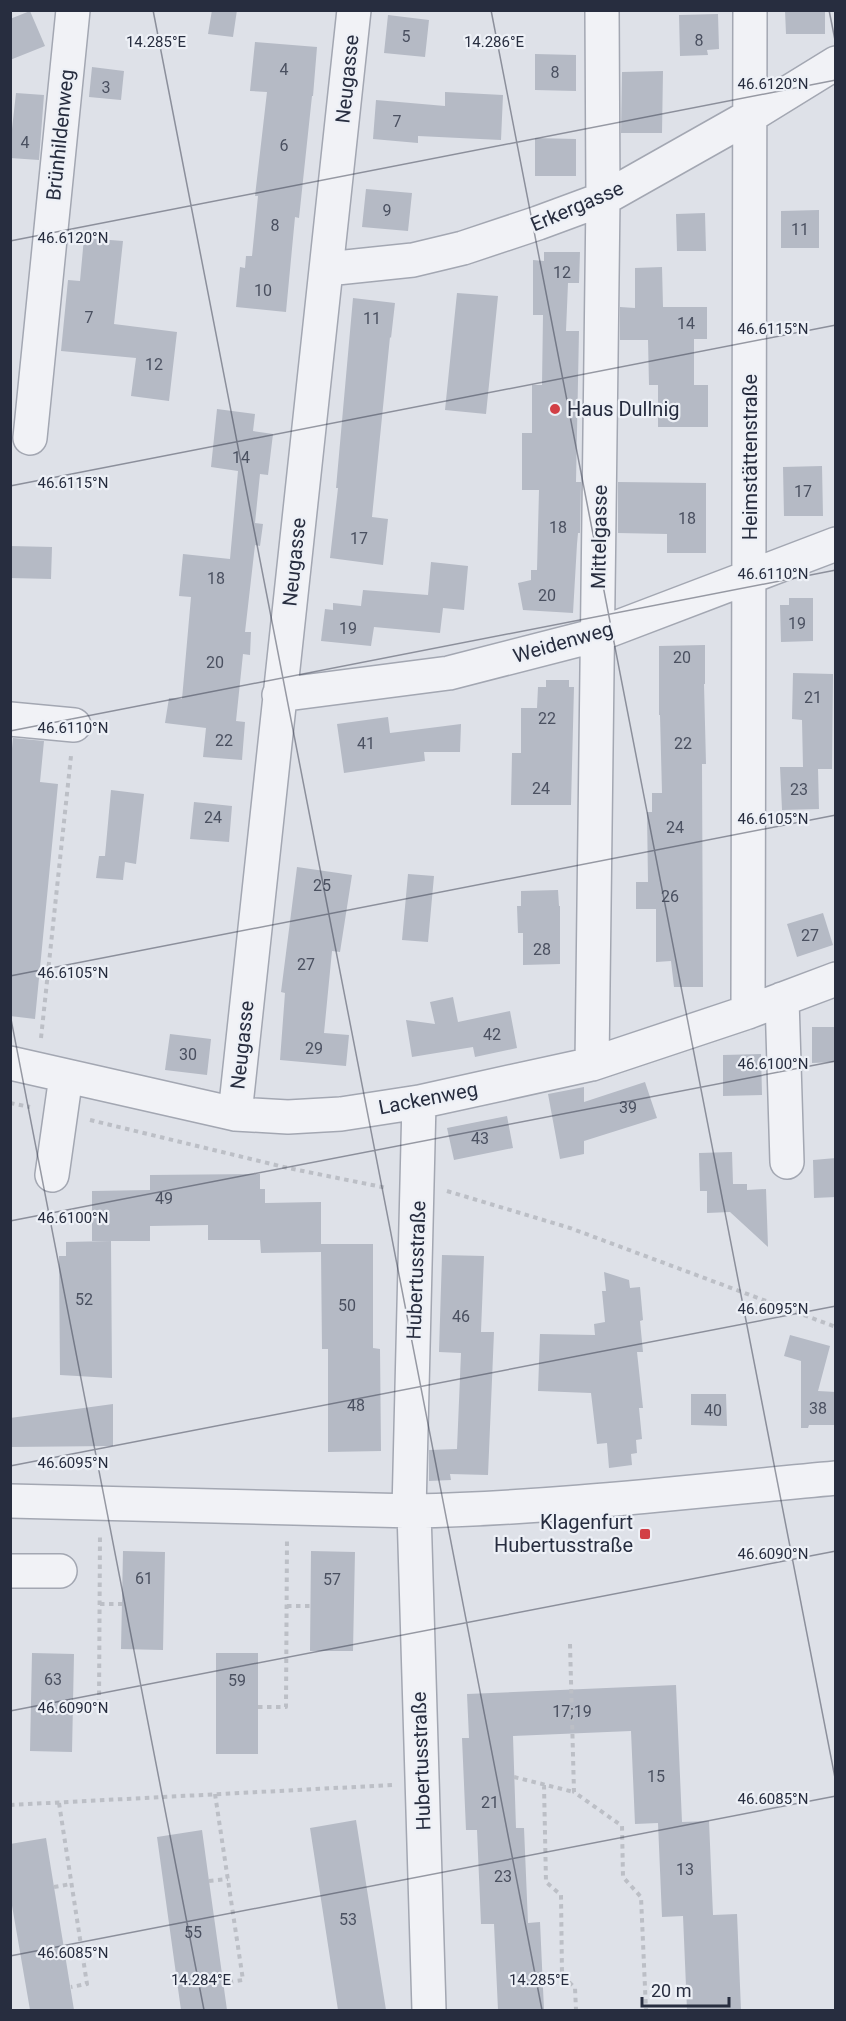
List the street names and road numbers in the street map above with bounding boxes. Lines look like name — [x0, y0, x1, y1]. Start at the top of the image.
street label: Neugasse — [330, 33, 364, 125]
street label: Brünhildenweg — [41, 68, 79, 202]
street label: Erkergasse — [527, 176, 627, 236]
street label: Heimstättenstraße — [738, 374, 762, 540]
street label: Mittelgasse — [586, 485, 612, 589]
street label: Neugasse — [277, 516, 311, 608]
street label: Weidenweg — [510, 616, 616, 668]
street label: Neugasse — [225, 999, 259, 1091]
street label: Lackenweg — [376, 1077, 480, 1119]
street label: Hubertusstraße — [402, 1200, 430, 1340]
street label: Hubertusstraße — [407, 1691, 435, 1831]

